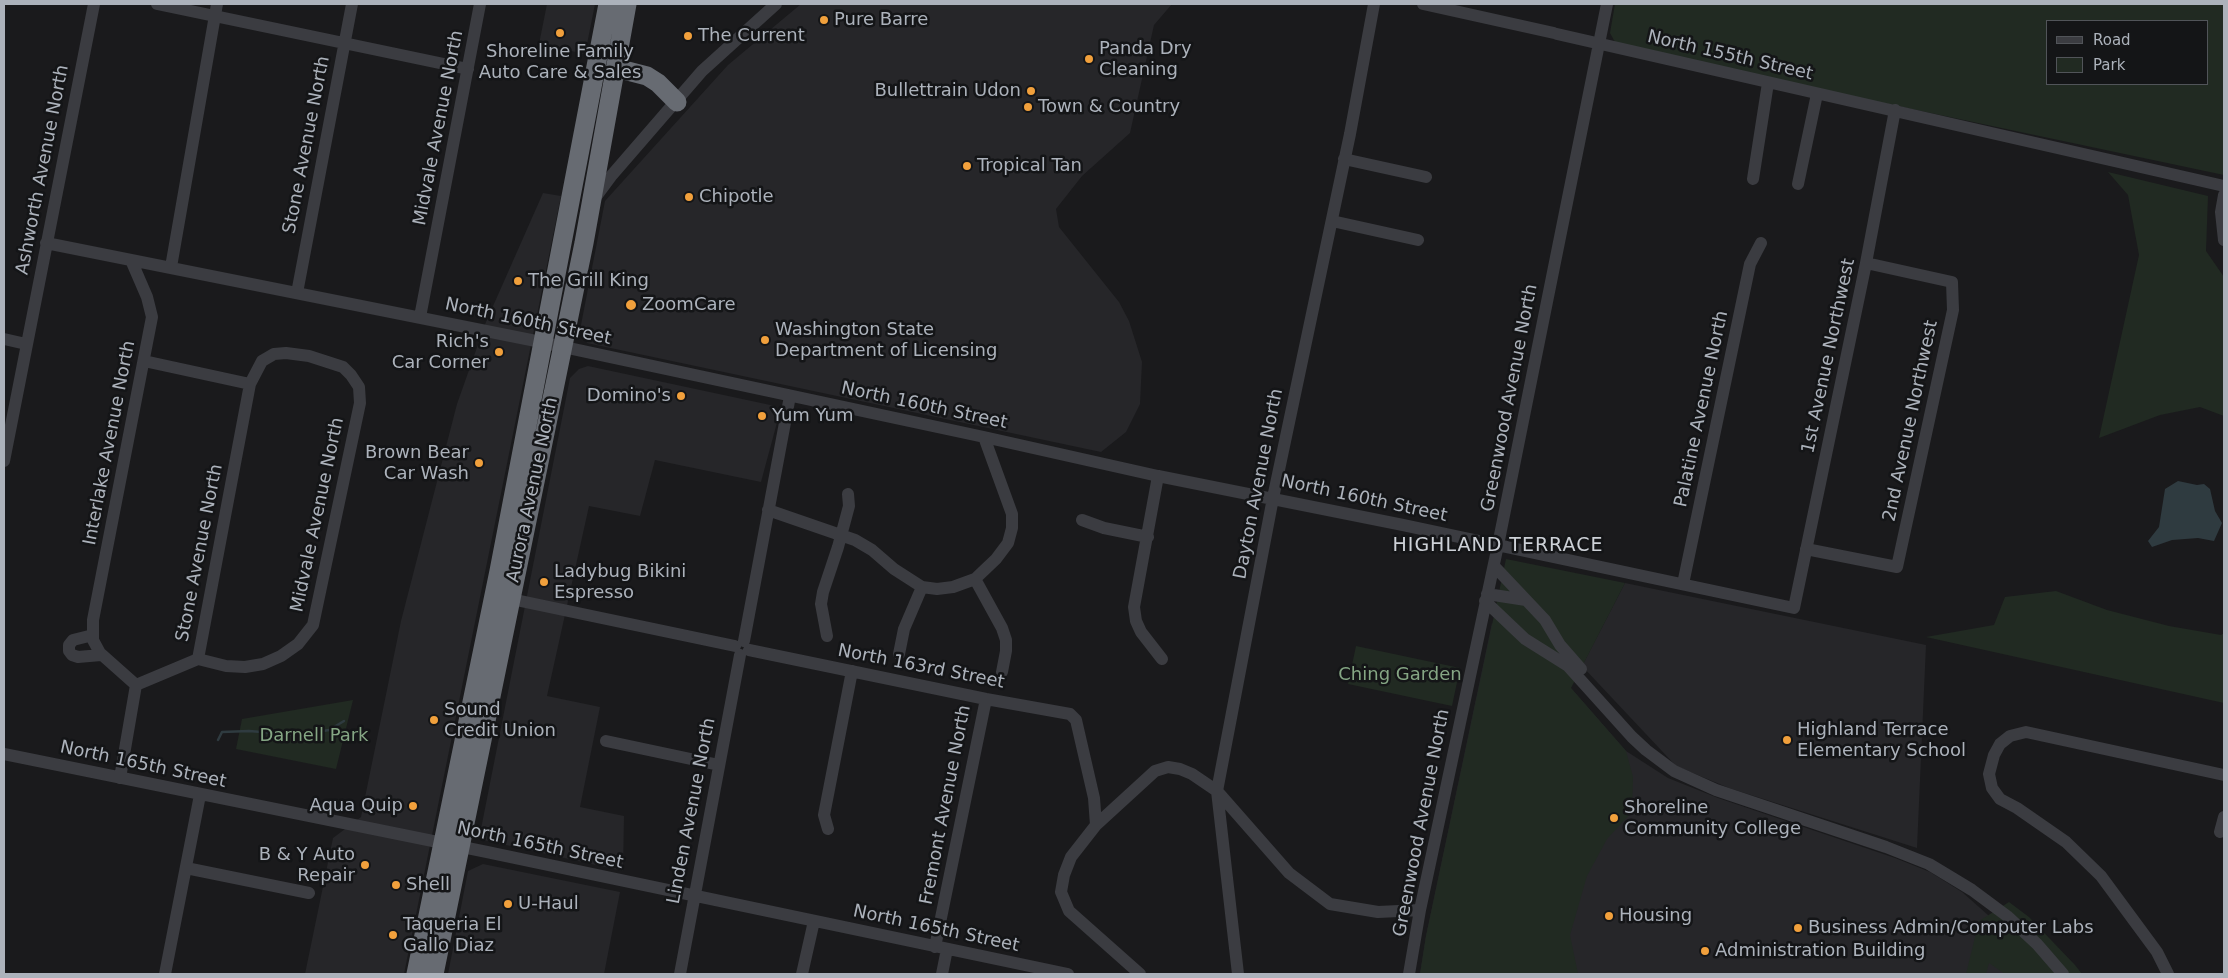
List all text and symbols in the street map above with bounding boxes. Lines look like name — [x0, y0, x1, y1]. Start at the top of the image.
place label: Pure Barre — [834, 9, 928, 31]
marker: Pure Barre — [818, 14, 830, 26]
legend — [2046, 20, 2208, 85]
place label: The Current — [698, 25, 805, 47]
street label: North 155th Street — [1645, 26, 1815, 86]
marker: Shoreline Family Auto Care & Sales — [554, 27, 566, 39]
street label: Midvale Avenue North — [409, 29, 469, 227]
marker: The Current — [682, 30, 694, 42]
text: Road — [2093, 31, 2131, 49]
place label: Panda Dry Cleaning — [1099, 38, 1192, 80]
place label: Shoreline Family Auto Care & Sales — [479, 41, 641, 84]
marker: Panda Dry Cleaning — [1083, 53, 1095, 65]
street label: Stone Avenue North — [279, 54, 335, 236]
text: Park — [2093, 56, 2125, 74]
street label: Ashworth Avenue North — [12, 63, 74, 277]
place label: Bullettrain Udon — [874, 80, 1021, 102]
marker: Bullettrain Udon — [1025, 85, 1037, 97]
place label: Town & Country — [1038, 96, 1180, 118]
marker: Town & Country — [1022, 101, 1034, 113]
place label: Tropical Tan — [977, 155, 1082, 177]
marker: Tropical Tan — [961, 160, 973, 172]
place label: Chipotle — [699, 186, 774, 208]
marker: Chipotle — [683, 191, 695, 203]
street label: 1st Avenue Northwest — [1798, 257, 1860, 455]
place label: The Grill King — [528, 270, 649, 292]
marker: The Grill King — [512, 275, 524, 287]
street label: Greenwood Avenue North — [1477, 282, 1543, 514]
street label: North 160th Street — [443, 294, 613, 350]
place label: ZoomCare — [642, 294, 736, 316]
marker: ZoomCare — [624, 298, 638, 312]
street label: Palatine Avenue North — [1671, 309, 1733, 509]
street label: 2nd Avenue Northwest — [1879, 318, 1943, 524]
place label: Washington State Department of Licensing — [775, 319, 997, 362]
place label: Rich's Car Corner — [392, 331, 489, 374]
marker: Washington State Department of Licensing — [759, 334, 771, 346]
street label: Interlake Avenue North — [80, 339, 140, 547]
marker: Rich's Car Corner — [493, 346, 505, 358]
street label: North 160th Street — [839, 378, 1009, 434]
place label: Domino's — [587, 385, 671, 407]
street label: Dayton Avenue North — [1230, 387, 1288, 581]
marker: Domino's — [675, 390, 687, 402]
street label: Aurora Avenue North — [503, 395, 563, 585]
place label: Yum Yum — [772, 405, 853, 427]
marker: Yum Yum — [756, 410, 768, 422]
street label: Midvale Avenue North — [287, 416, 349, 614]
place label: Brown Bear Car Wash — [365, 442, 469, 484]
marker: Brown Bear Car Wash — [473, 457, 485, 469]
street label: Stone Avenue North — [172, 462, 228, 644]
street label: North 160th Street — [1279, 471, 1449, 527]
district label: HIGHLAND TERRACE — [1391, 535, 1605, 557]
place label: Ladybug Bikini Espresso — [554, 561, 686, 604]
marker: Ladybug Bikini Espresso — [538, 576, 550, 588]
street label: North 163rd Street — [836, 640, 1006, 694]
park label: Ching Garden — [1338, 664, 1462, 686]
place label: Sound Credit Union — [444, 699, 556, 742]
street label: Fremont Avenue North — [916, 703, 976, 907]
street label: Greenwood Avenue North — [1389, 707, 1455, 939]
marker: Sound Credit Union — [428, 714, 440, 726]
street label: Linden Avenue North — [663, 716, 721, 906]
place label: Highland Terrace Elementary School — [1797, 719, 1966, 762]
park label: Darnell Park — [259, 725, 369, 747]
marker: Highland Terrace Elementary School — [1781, 734, 1793, 746]
street label: North 165th Street — [58, 737, 228, 793]
place label: Aqua Quip — [309, 795, 403, 817]
place label: Shoreline Community College — [1624, 797, 1801, 840]
marker: Aqua Quip — [407, 800, 419, 812]
marker: Shoreline Community College — [1608, 812, 1620, 824]
street label: North 165th Street — [455, 818, 625, 874]
place label: B & Y Auto Repair — [259, 844, 355, 886]
marker: B & Y Auto Repair — [359, 859, 371, 871]
place label: Shell — [406, 874, 450, 896]
marker: Shell — [390, 879, 402, 891]
place label: U-Haul — [518, 893, 579, 915]
marker: U-Haul — [502, 898, 514, 910]
street label: North 165th Street — [851, 901, 1021, 957]
place label: Housing — [1619, 905, 1692, 927]
marker: Housing — [1603, 910, 1615, 922]
place label: Taqueria El Gallo Diaz — [403, 914, 501, 956]
place label: Business Admin/Computer Labs — [1808, 917, 2094, 939]
marker: Business Admin/Computer Labs — [1792, 922, 1804, 934]
marker: Taqueria El Gallo Diaz — [387, 929, 399, 941]
place label: Administration Building — [1715, 940, 1925, 962]
marker: Administration Building — [1699, 945, 1711, 957]

